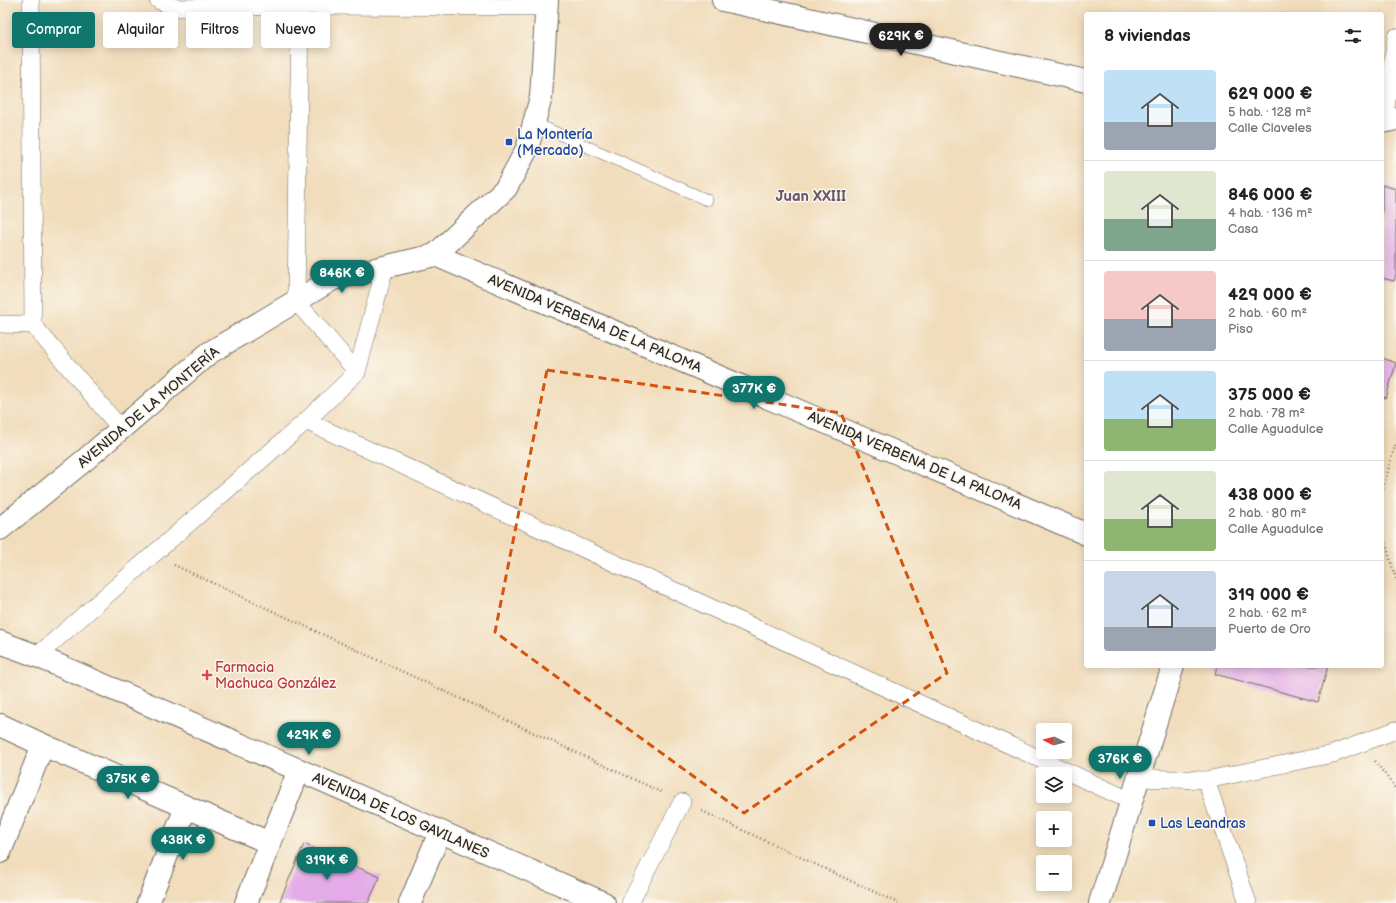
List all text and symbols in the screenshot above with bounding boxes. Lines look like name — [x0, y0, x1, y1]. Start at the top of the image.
chip: Comprar — [12, 12, 95, 48]
chip: Alquilar — [103, 12, 178, 48]
chip: Filtros — [186, 12, 253, 48]
chip: Nuevo — [261, 12, 330, 48]
pin: 629K € — [868, 23, 934, 57]
icon: filters — [1342, 25, 1364, 47]
text: 8 viviendas — [1104, 26, 1191, 46]
text: 629K € — [878, 28, 924, 44]
text: 629 000 € — [1228, 84, 1312, 104]
icon: home — [1136, 86, 1184, 134]
text: 5 hab. · 128 m² — [1228, 104, 1312, 120]
text: Calle Claveles — [1228, 120, 1312, 136]
place label: La Montería (Mercado) — [517, 126, 593, 159]
marker: La Montería (Mercado) — [504, 137, 514, 147]
text: 846 000 € — [1228, 185, 1312, 205]
district label: Juan XXIII — [776, 187, 846, 206]
icon: home — [1136, 187, 1184, 235]
text: 4 hab. · 136 m² — [1228, 205, 1313, 221]
text: Casa — [1228, 221, 1258, 237]
pin: 846K € — [309, 260, 375, 294]
text: 846K € — [319, 265, 365, 281]
street label: AVENIDA VERBENA DE LA PALOMA — [485, 271, 705, 376]
text: 429 000 € — [1228, 285, 1312, 305]
icon: home — [1136, 287, 1184, 335]
text: 2 hab. · 60 m² — [1228, 305, 1307, 321]
text: Piso — [1228, 321, 1253, 337]
street label: AVENIDA DE LA MONTERÍA — [73, 342, 223, 472]
pin: 377K € — [721, 376, 787, 410]
text: 377K € — [732, 381, 776, 397]
text: 375 000 € — [1228, 385, 1311, 405]
icon: home — [1136, 387, 1184, 435]
text: 2 hab. · 78 m² — [1228, 405, 1305, 421]
street label: AVENIDA VERBENA DE LA PALOMA — [805, 408, 1025, 513]
text: Calle Aguadulce — [1228, 421, 1323, 437]
text: 438 000 € — [1228, 485, 1312, 505]
icon: home — [1136, 487, 1184, 535]
text: 2 hab. · 80 m² — [1228, 505, 1307, 521]
text: Calle Aguadulce — [1228, 521, 1323, 537]
text: 319 000 € — [1228, 585, 1309, 605]
icon: home — [1136, 587, 1184, 635]
text: 2 hab. · 62 m² — [1228, 605, 1307, 621]
text: Puerto de Oro — [1228, 621, 1311, 637]
place label: Farmacia Machuca González — [215, 659, 336, 692]
marker: Farmacia Machuca González — [202, 670, 212, 680]
pin: 429K € — [276, 722, 342, 756]
north arrow — [1036, 723, 1072, 759]
map controls — [1036, 723, 1072, 891]
text: 429K € — [286, 727, 332, 743]
pin: 376K € — [1087, 746, 1153, 780]
text: 376K € — [1098, 751, 1142, 767]
pin: 375K € — [95, 766, 161, 800]
button: layers — [1036, 767, 1072, 803]
street label: AVENIDA DE LOS GAVILANES — [310, 769, 492, 862]
text: 375K € — [106, 771, 150, 787]
button: + — [1036, 811, 1072, 847]
place label: Las Leandras — [1160, 815, 1246, 832]
marker: Las Leandras — [1147, 818, 1157, 828]
pin: 438K € — [150, 827, 216, 861]
text: 438K € — [160, 832, 206, 848]
pin: 319K € — [294, 847, 360, 881]
text: 319K € — [306, 852, 348, 868]
button: − — [1036, 855, 1072, 891]

